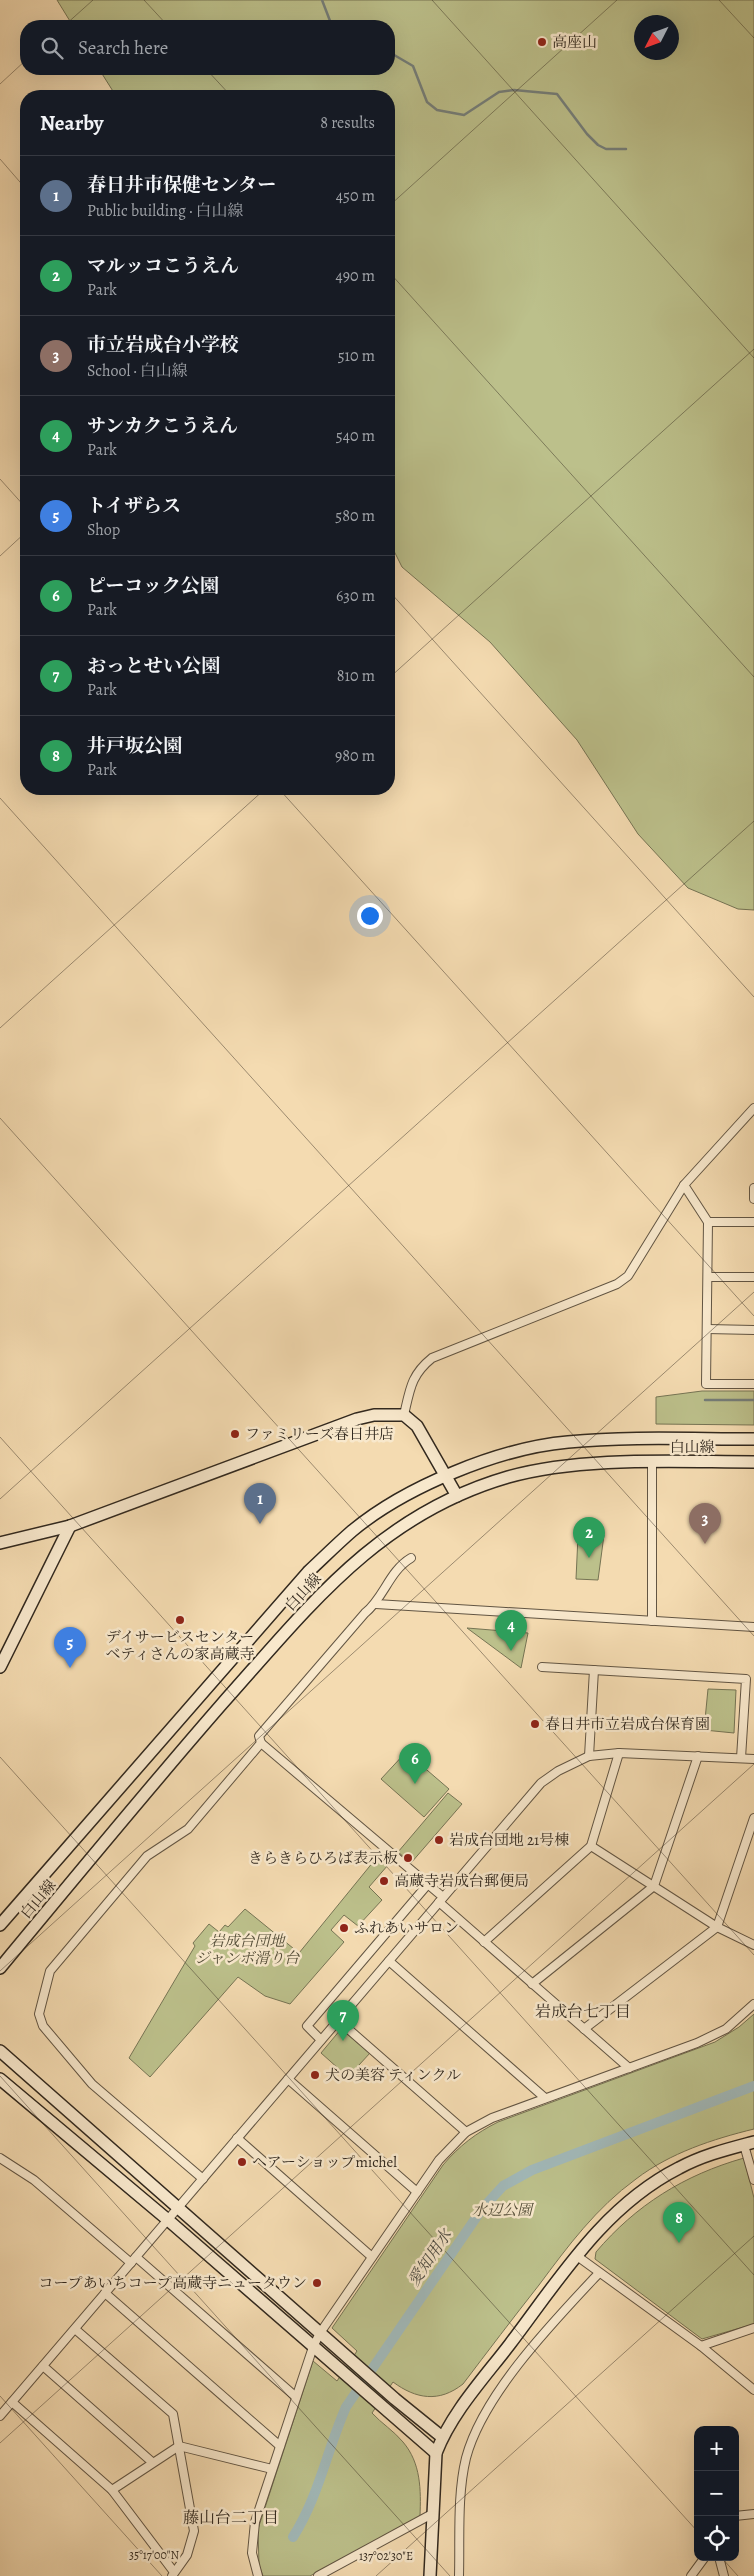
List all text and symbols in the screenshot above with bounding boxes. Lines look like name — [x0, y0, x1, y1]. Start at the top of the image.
north arrow — [634, 15, 679, 60]
search box — [20, 20, 395, 75]
place label: 高座山 — [552, 32, 597, 52]
icon: search — [38, 34, 66, 62]
text: Search here — [78, 35, 168, 61]
marker: 高座山 — [536, 36, 548, 48]
text: Nearby — [40, 109, 103, 137]
text: 8 results — [320, 112, 375, 134]
text: 春日井市保健センター — [87, 172, 276, 198]
text: 1 — [53, 185, 59, 207]
text: 450 m — [336, 185, 375, 207]
text: Public building · 白山線 — [87, 200, 244, 222]
text: マルッコこうえん — [87, 253, 239, 279]
text: 2 — [52, 265, 60, 287]
text: 490 m — [335, 265, 375, 287]
text: Park — [87, 279, 117, 301]
text: 市立岩成台小学校 — [87, 332, 239, 358]
text: 3 — [53, 345, 59, 367]
text: 510 m — [338, 345, 375, 367]
text: School · 白山線 — [87, 360, 188, 382]
text: サンカクこうえん — [87, 413, 238, 439]
text: 4 — [52, 425, 60, 447]
text: 540 m — [336, 425, 375, 447]
text: Park — [87, 439, 117, 461]
text: トイザらス — [87, 493, 181, 519]
text: 5 — [53, 505, 59, 527]
text: 580 m — [335, 505, 375, 527]
text: Shop — [87, 519, 120, 541]
text: ピーコック公園 — [87, 573, 219, 599]
text: 6 — [52, 585, 60, 607]
text: 630 m — [336, 585, 375, 607]
text: Park — [87, 599, 117, 621]
text: おっとせい公園 — [87, 653, 220, 679]
text: 7 — [53, 665, 59, 687]
text: 810 m — [337, 665, 375, 687]
text: Park — [87, 679, 117, 701]
text: 井戸坂公園 — [87, 733, 182, 759]
text: 8 — [52, 745, 60, 767]
text: 980 m — [335, 745, 375, 767]
text: Park — [87, 759, 117, 781]
your location — [357, 903, 383, 929]
place label: ファミリーズ春日井店 — [245, 1424, 394, 1444]
marker: ファミリーズ春日井店 — [229, 1428, 241, 1440]
street label: 白山線 — [669, 1437, 715, 1457]
pin: 1 — [244, 1483, 276, 1524]
pin: 3 — [689, 1503, 721, 1544]
pin: 2 — [573, 1517, 605, 1558]
street label: 白山線 — [280, 1569, 326, 1615]
pin: 4 — [495, 1610, 527, 1651]
marker: デイサービスセンター ベティさんの家高蔵寺 — [174, 1614, 186, 1626]
pin: 5 — [54, 1627, 86, 1668]
place label: デイサービスセンター ベティさんの家高蔵寺 — [106, 1627, 254, 1664]
place label: 春日井市立岩成台保育園 — [545, 1714, 710, 1734]
marker: 春日井市立岩成台保育園 — [529, 1718, 541, 1730]
pin: 6 — [399, 1743, 431, 1784]
place label: 岩成台団地 21号棟 — [449, 1830, 569, 1850]
marker: 岩成台団地 21号棟 — [433, 1834, 445, 1846]
place label: きらきらひろば表示板 — [248, 1848, 398, 1868]
marker: きらきらひろば表示板 — [402, 1852, 414, 1864]
place label: 高蔵寺岩成台郵便局 — [394, 1871, 529, 1891]
street label: 白山線 — [16, 1875, 60, 1923]
marker: 高蔵寺岩成台郵便局 — [378, 1875, 390, 1887]
place label: ふれあいサロン — [354, 1918, 459, 1938]
marker: ふれあいサロン — [338, 1922, 350, 1934]
park label: 岩成台団地 ジャンボ滑り台 — [195, 1931, 300, 1968]
pin: 7 — [327, 2000, 359, 2041]
district label: 岩成台七丁目 — [535, 2001, 631, 2023]
place label: 犬の美容 ティンクル — [325, 2065, 461, 2085]
marker: 犬の美容 ティンクル — [309, 2069, 321, 2081]
place label: ヘアーショップmichel — [252, 2152, 397, 2172]
marker: ヘアーショップmichel — [236, 2156, 248, 2168]
park label: 水辺公園 — [472, 2200, 535, 2220]
pin: 8 — [663, 2202, 695, 2243]
water label: 愛知用水 — [403, 2224, 458, 2291]
place label: コープあいちコープ高蔵寺ニュータウン — [38, 2273, 307, 2293]
marker: コープあいちコープ高蔵寺ニュータウン — [311, 2277, 323, 2289]
map controls — [694, 2426, 739, 2561]
button: + — [694, 2426, 739, 2471]
button: − — [694, 2471, 739, 2516]
district label: 藤山台二丁目 — [183, 2507, 279, 2529]
button: locate — [694, 2516, 739, 2561]
text: 35°17'00"N — [129, 2547, 179, 2563]
text: 137°02'30"E — [359, 2548, 413, 2564]

